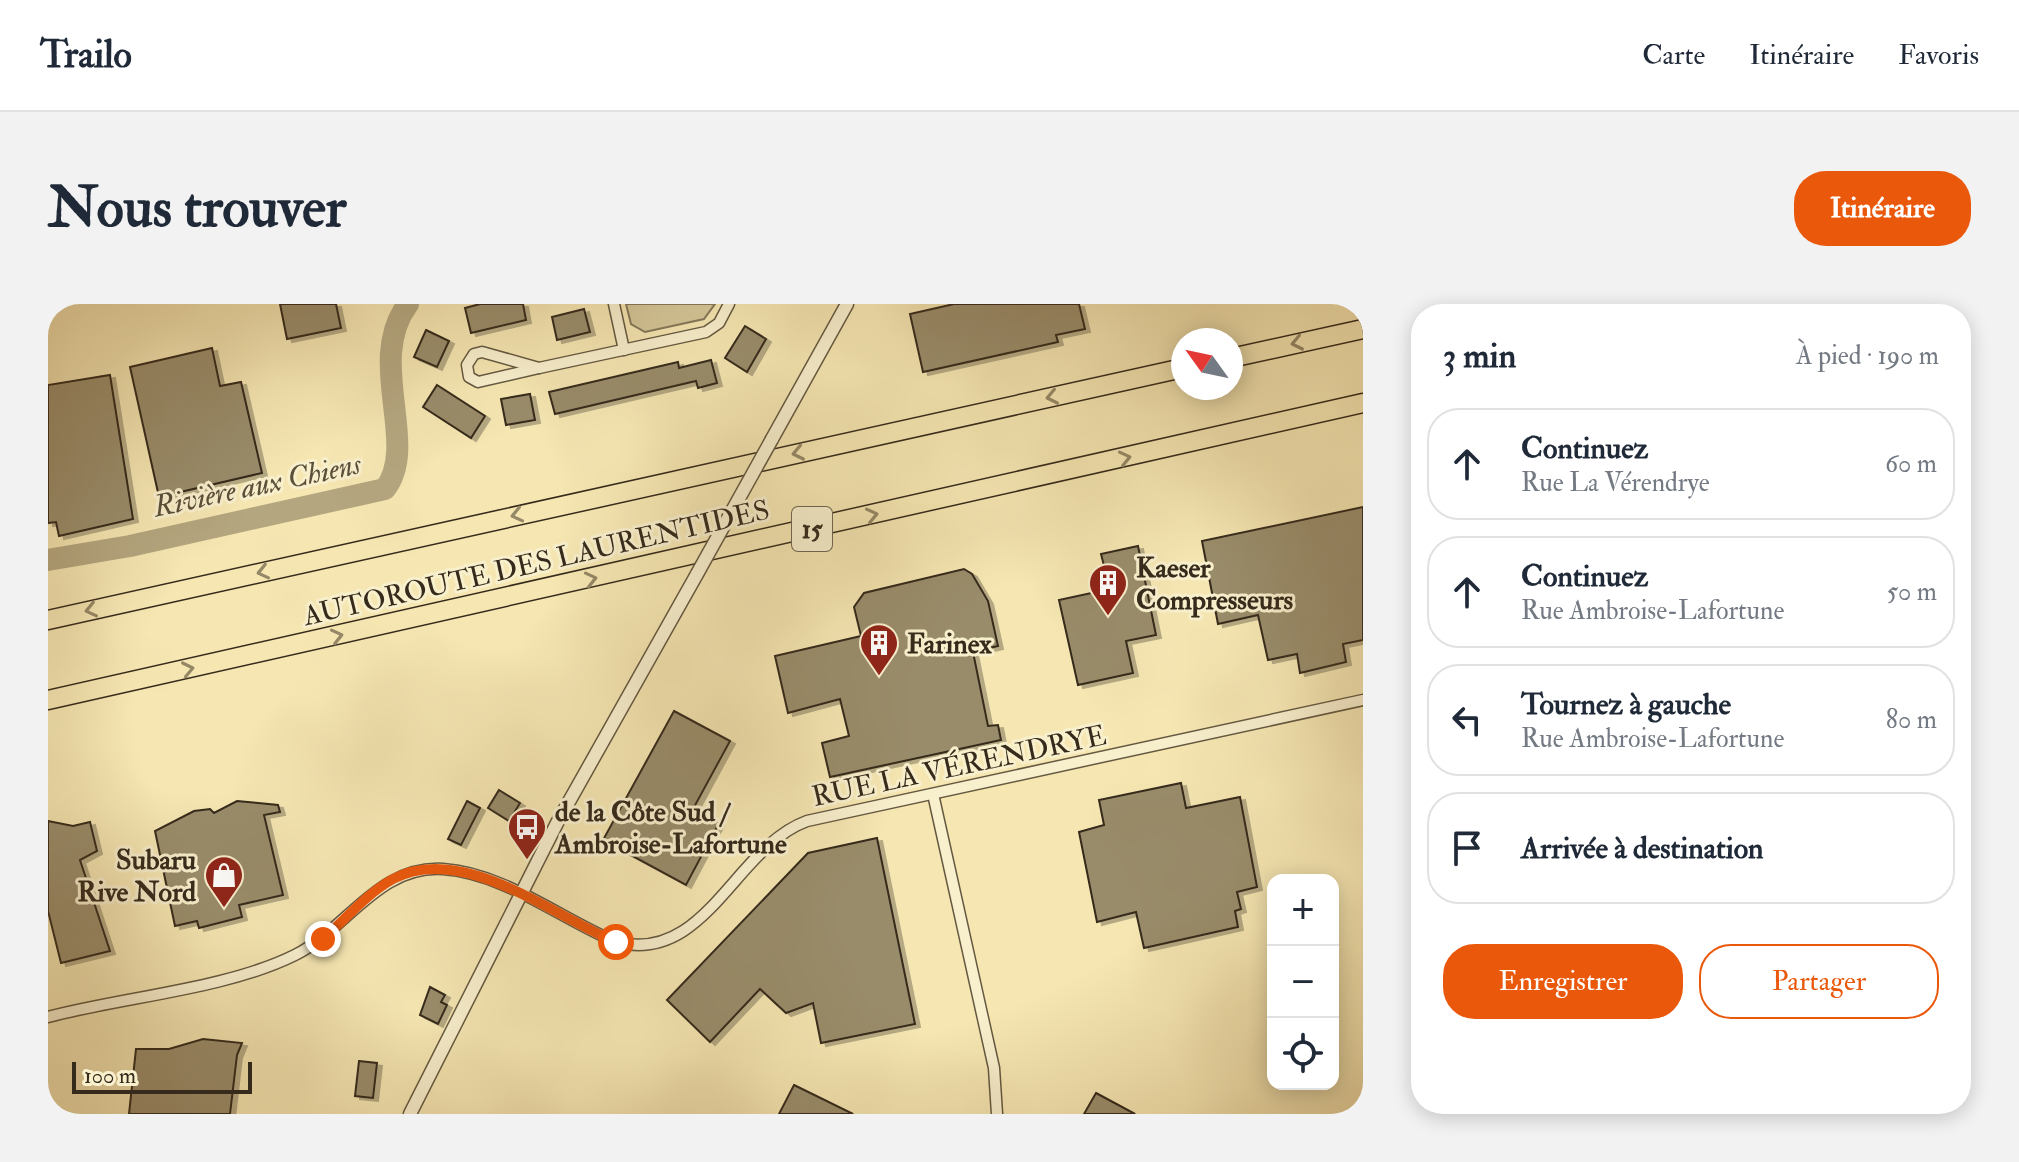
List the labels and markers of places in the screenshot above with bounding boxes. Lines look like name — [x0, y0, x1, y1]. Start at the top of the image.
place label: Kaeser Compresseurs — [1136, 551, 1294, 618]
building icon: Kaeser Compresseurs — [1087, 562, 1129, 617]
building icon: Farinex — [858, 622, 900, 677]
place label: Farinex — [907, 627, 992, 662]
place label: de la Côte Sud / Ambroise-Lafortune — [554, 795, 787, 862]
bus stop icon: de la Côte Sud / Ambroise-Lafortune — [506, 806, 548, 861]
place label: Subaru Rive Nord — [77, 843, 196, 910]
shop icon: Subaru Rive Nord — [203, 854, 245, 909]

